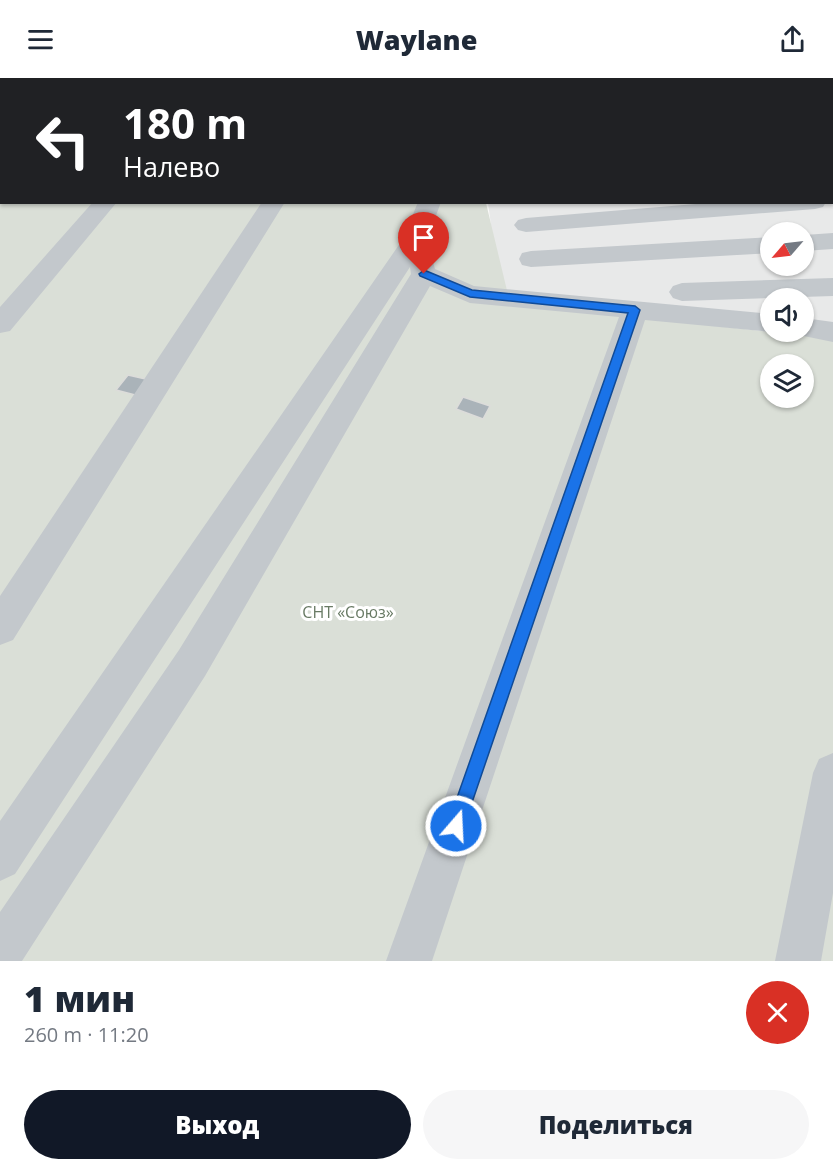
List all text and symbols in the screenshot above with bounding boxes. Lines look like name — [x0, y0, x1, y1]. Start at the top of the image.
text: Waylane — [356, 21, 477, 58]
icon: menu — [24, 23, 57, 56]
icon: share — [776, 23, 809, 56]
text: 180 m — [123, 94, 247, 151]
icon: left — [24, 102, 102, 180]
text: Налево — [123, 148, 220, 185]
pin — [398, 212, 449, 274]
icon: arrive — [407, 221, 440, 254]
north arrow — [760, 222, 814, 276]
map controls — [760, 222, 814, 408]
button: sound — [760, 288, 814, 342]
button: layers — [760, 354, 814, 408]
park label: СНТ «Союз» — [302, 601, 394, 623]
position arrow — [424, 794, 488, 858]
text: 1 мин — [24, 974, 135, 1023]
button: close — [746, 981, 809, 1044]
text: 260 m · 11:20 — [24, 1021, 149, 1048]
button: Выход — [24, 1090, 411, 1159]
button: Поделиться — [423, 1090, 809, 1159]

